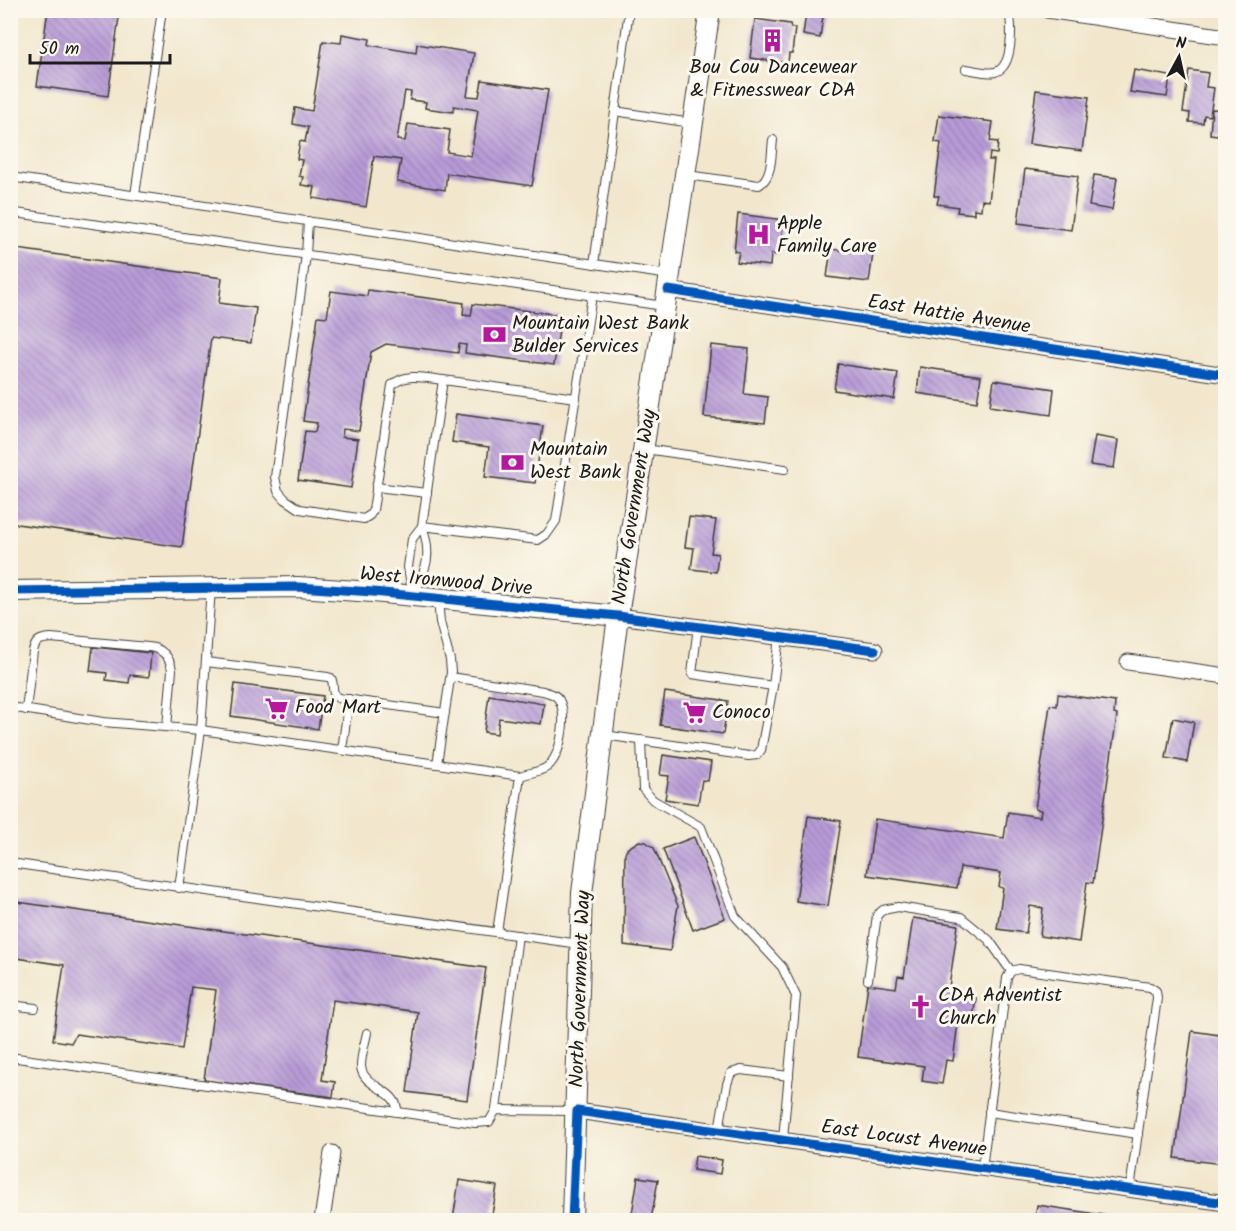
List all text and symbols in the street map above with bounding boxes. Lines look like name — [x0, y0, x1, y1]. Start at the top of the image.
scale bar — [30, 27, 170, 65]
north arrow — [1149, 27, 1209, 87]
building icon: Bou Cou Dancewear & Fitnesswear CDA — [760, 28, 786, 54]
text: N — [1174, 31, 1188, 57]
text: 50 m — [39, 35, 79, 64]
place label: Bou Cou Dancewear & Fitnesswear CDA — [689, 52, 858, 107]
place label: Apple Family Care — [777, 208, 877, 263]
hospital icon: Apple Family Care — [746, 222, 772, 248]
street label: East Hattie Avenue — [865, 286, 1033, 344]
place label: Mountain West Bank Bulder Services — [512, 308, 689, 363]
bank icon: Mountain West Bank Bulder Services — [481, 322, 507, 348]
street label: North Government Way — [604, 406, 666, 607]
place label: Mountain West Bank — [530, 434, 622, 489]
bank icon: Mountain West Bank — [499, 449, 525, 475]
street label: West Ironwood Drive — [359, 559, 533, 605]
place label: Food Mart — [295, 692, 381, 724]
supermarket icon: Food Mart — [264, 695, 290, 721]
place label: Conoco — [712, 697, 771, 729]
supermarket icon: Conoco — [681, 700, 707, 726]
street label: North Government Way — [562, 889, 600, 1088]
place label: CDA Adventist Church — [938, 980, 1062, 1035]
church icon: CDA Adventist Church — [907, 994, 933, 1020]
street label: East Locust Avenue — [819, 1112, 989, 1166]

